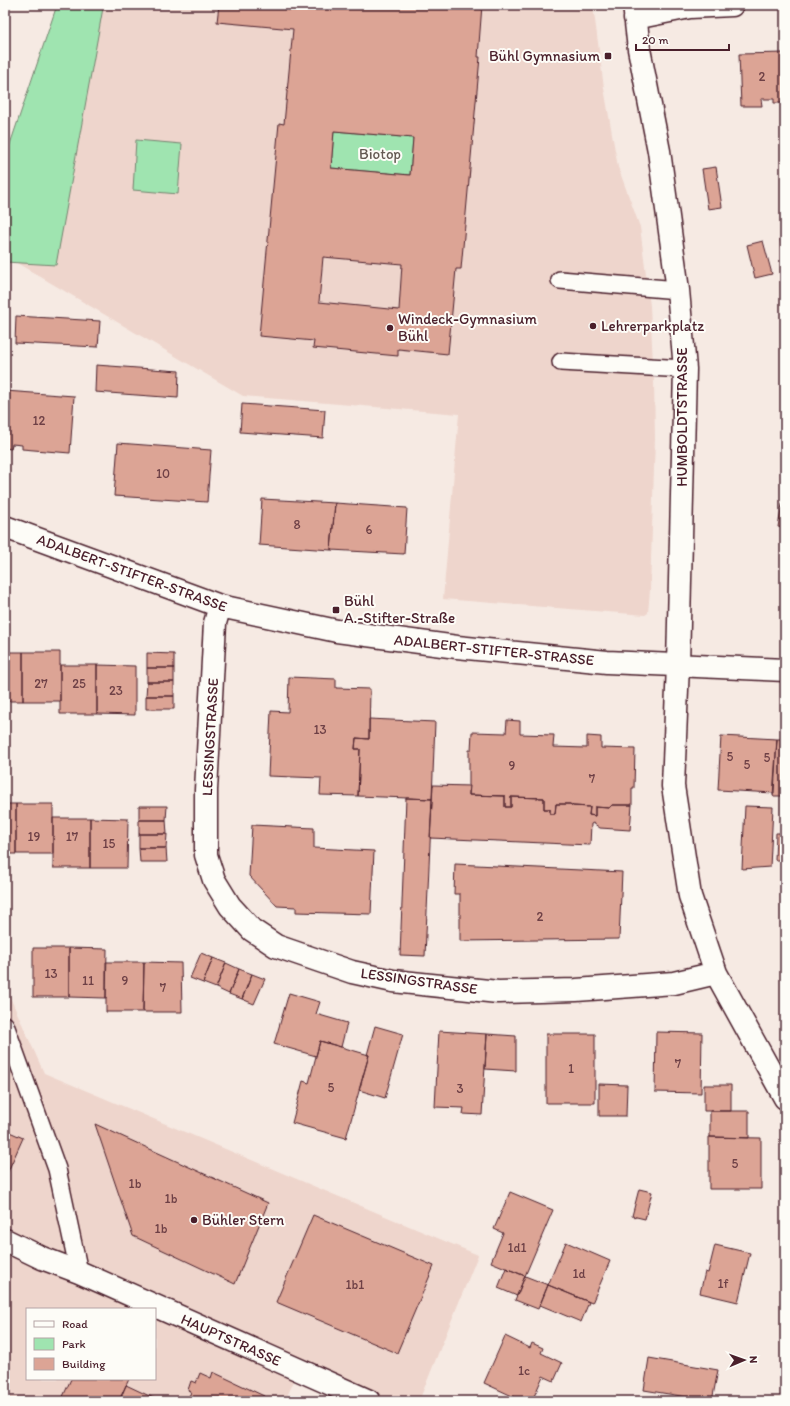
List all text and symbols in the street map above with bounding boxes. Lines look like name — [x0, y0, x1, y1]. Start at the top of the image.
scale bar — [636, 26, 729, 52]
text: 20 m — [642, 33, 669, 47]
place label: Bühl Gymnasium — [489, 47, 600, 65]
marker: Bühl Gymnasium — [603, 51, 613, 61]
house number: 2 — [759, 69, 766, 84]
park label: Biotop — [359, 145, 401, 163]
place label: Windeck-Gymnasium Bühl — [398, 310, 537, 345]
place label: Lehrerparkplatz — [601, 317, 704, 335]
marker: Lehrerparkplatz — [588, 321, 598, 331]
marker: Windeck-Gymnasium Bühl — [385, 323, 395, 333]
street label: HUMBOLDTSTRASSE — [673, 347, 691, 487]
house number: 12 — [33, 413, 46, 428]
house number: 10 — [156, 466, 170, 481]
house number: 8 — [293, 517, 301, 532]
house number: 6 — [366, 522, 373, 537]
street label: ADALBERT-STIFTER-STRASSE — [34, 530, 230, 616]
place label: Bühl A.-Stifter-Straße — [344, 592, 455, 627]
marker: Bühl A.-Stifter-Straße — [331, 605, 341, 615]
street label: ADALBERT-STIFTER-STRASSE — [393, 631, 595, 669]
house number: 27 — [34, 676, 48, 691]
house number: 25 — [72, 676, 86, 691]
street label: LESSINGSTRASSE — [198, 678, 222, 796]
house number: 23 — [109, 683, 123, 698]
house number: 13 — [313, 722, 327, 737]
house number: 5 — [727, 749, 734, 764]
house number: 5 — [764, 750, 771, 765]
house number: 5 — [744, 757, 751, 772]
house number: 9 — [509, 758, 516, 773]
house number: 7 — [589, 771, 596, 786]
house number: 19 — [28, 829, 41, 844]
house number: 17 — [66, 829, 79, 844]
house number: 15 — [103, 836, 116, 851]
house number: 2 — [537, 909, 544, 924]
street label: LESSINGSTRASSE — [359, 964, 479, 998]
house number: 13 — [44, 966, 58, 981]
house number: 11 — [82, 973, 94, 988]
house number: 9 — [122, 973, 129, 988]
house number: 7 — [160, 980, 167, 995]
house number: 7 — [675, 1056, 682, 1071]
house number: 1 — [568, 1061, 574, 1076]
house number: 5 — [328, 1080, 335, 1095]
house number: 3 — [456, 1081, 464, 1096]
house number: 5 — [732, 1156, 739, 1171]
house number: 1b — [129, 1176, 142, 1191]
house number: 1b — [165, 1191, 178, 1206]
place label: Bühler Stern — [202, 1211, 285, 1229]
marker: Bühler Stern — [189, 1215, 199, 1225]
house number: 1b — [155, 1221, 168, 1236]
house number: 1d1 — [507, 1240, 527, 1255]
house number: 1d — [572, 1266, 586, 1281]
house number: 1f — [718, 1276, 729, 1291]
house number: 1b1 — [346, 1277, 364, 1292]
legend — [26, 1308, 156, 1380]
street label: HAUPTSTRASSE — [178, 1310, 284, 1370]
text: Road — [62, 1317, 88, 1331]
text: Park — [62, 1337, 86, 1351]
north arrow — [724, 1340, 764, 1380]
text: N — [747, 1356, 760, 1364]
text: Building — [62, 1357, 106, 1371]
house number: 1c — [518, 1363, 530, 1378]

